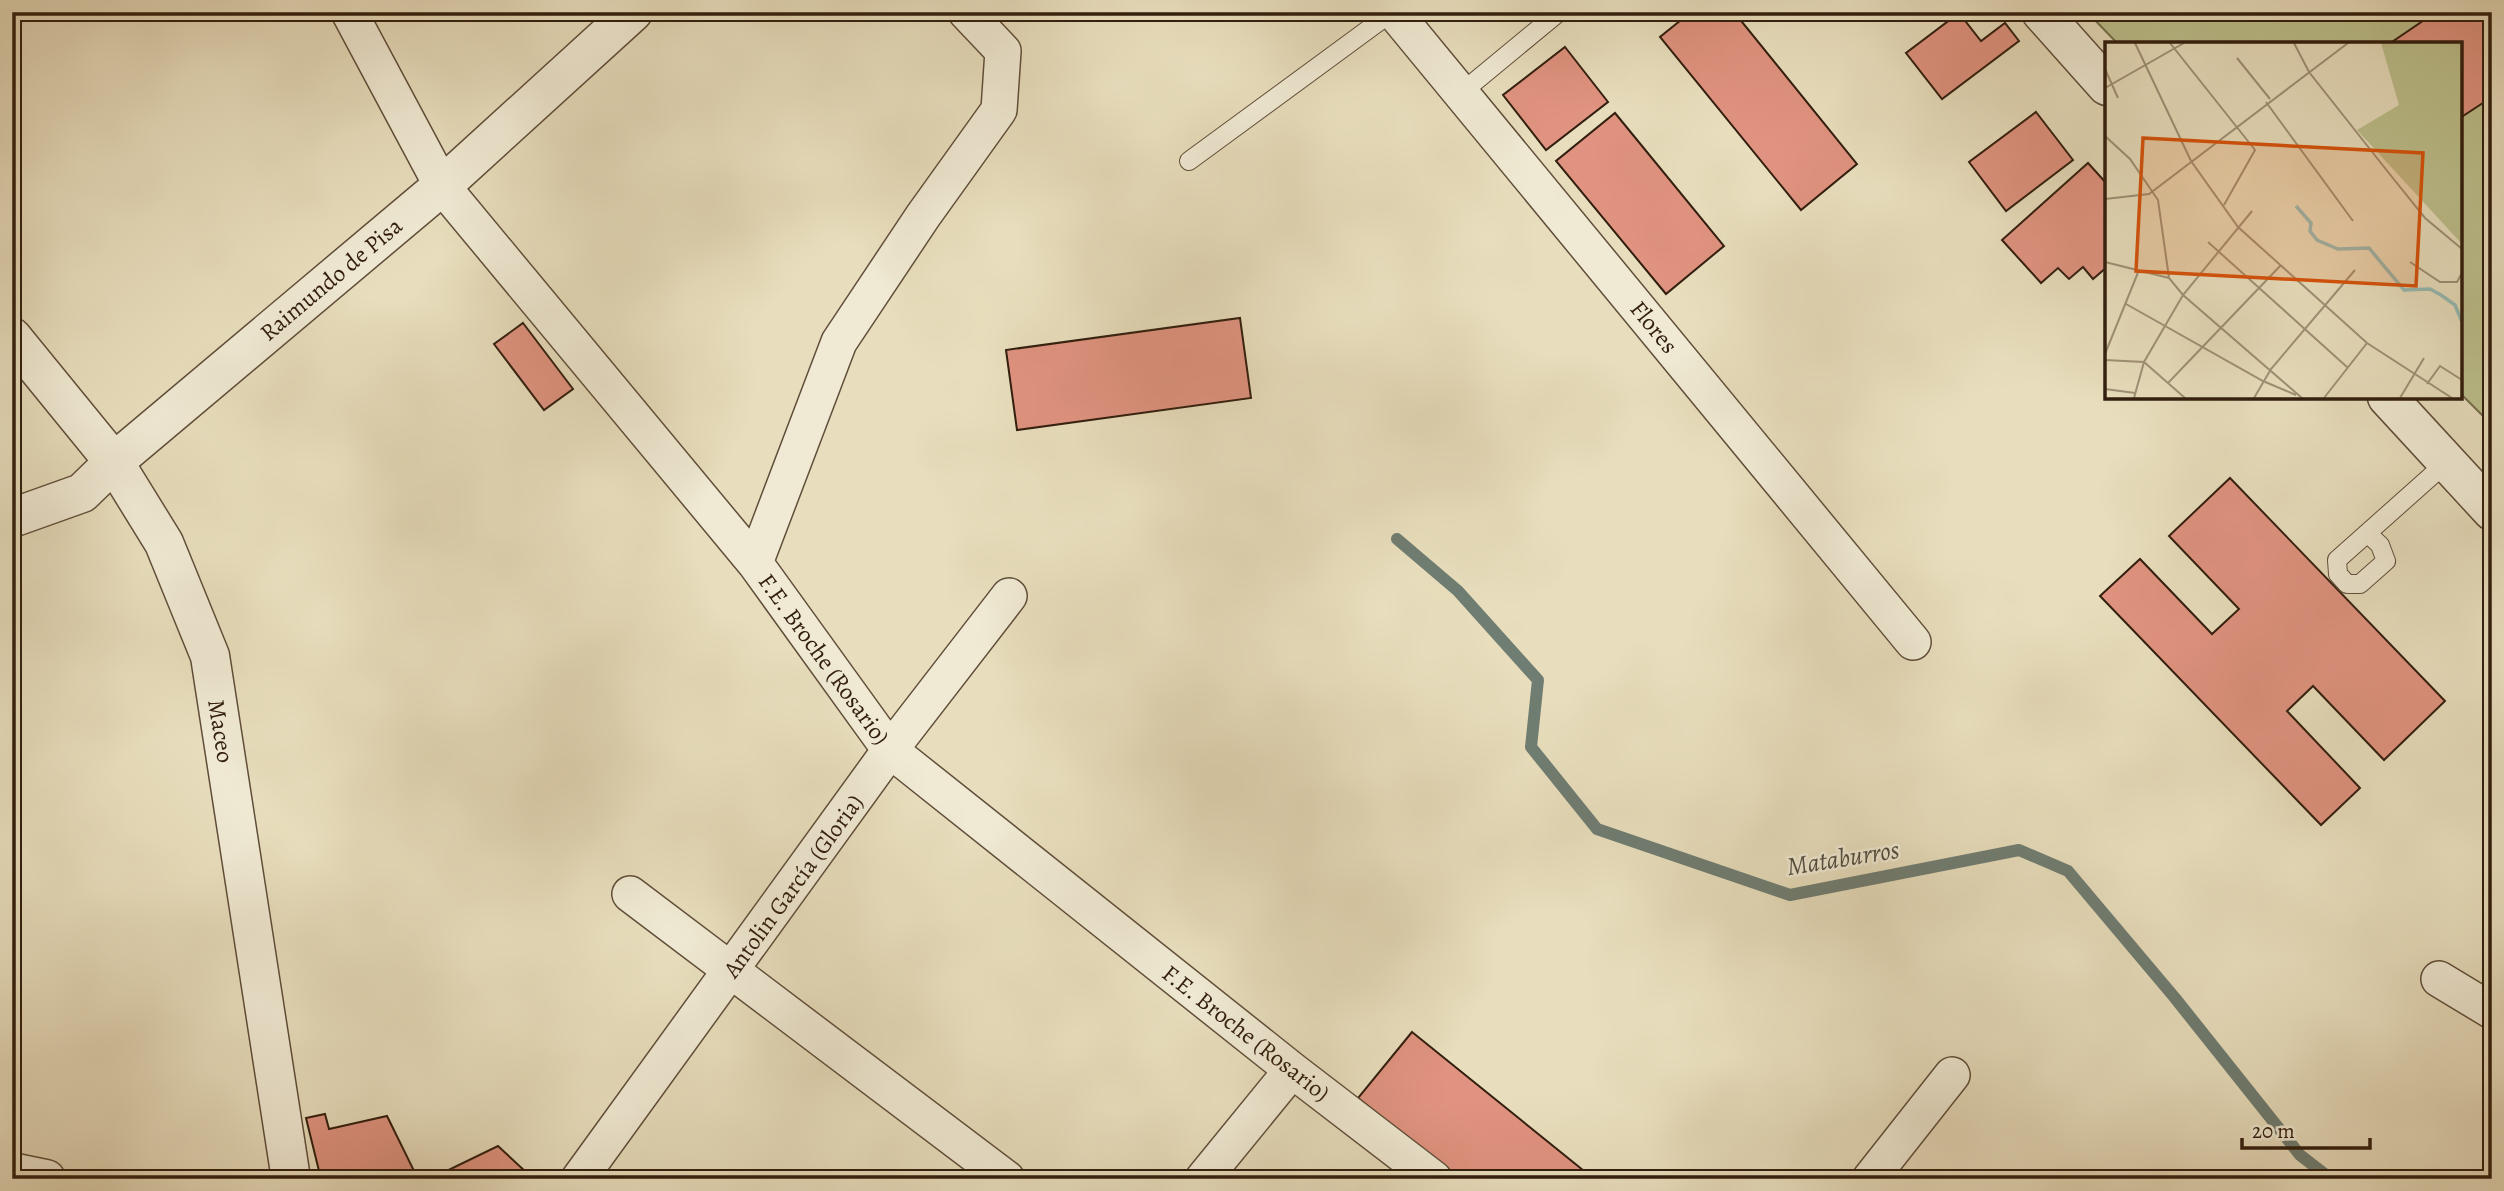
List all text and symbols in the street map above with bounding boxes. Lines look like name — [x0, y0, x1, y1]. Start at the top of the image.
inset map — [2105, 42, 2462, 399]
street label: Raimundo de Pisa — [253, 209, 410, 348]
street label: Flores — [1623, 294, 1685, 360]
street label: F.E. Broche (Rosario) — [751, 567, 897, 751]
street label: Maceo — [200, 697, 242, 765]
street label: Antolin García (Gloria) — [715, 788, 871, 985]
water label: Mataburros — [1784, 832, 1902, 884]
street label: F.E. Broche (Rosario) — [1156, 957, 1336, 1109]
scale bar — [2242, 1107, 2369, 1151]
text: 20 m — [2252, 1117, 2295, 1145]

